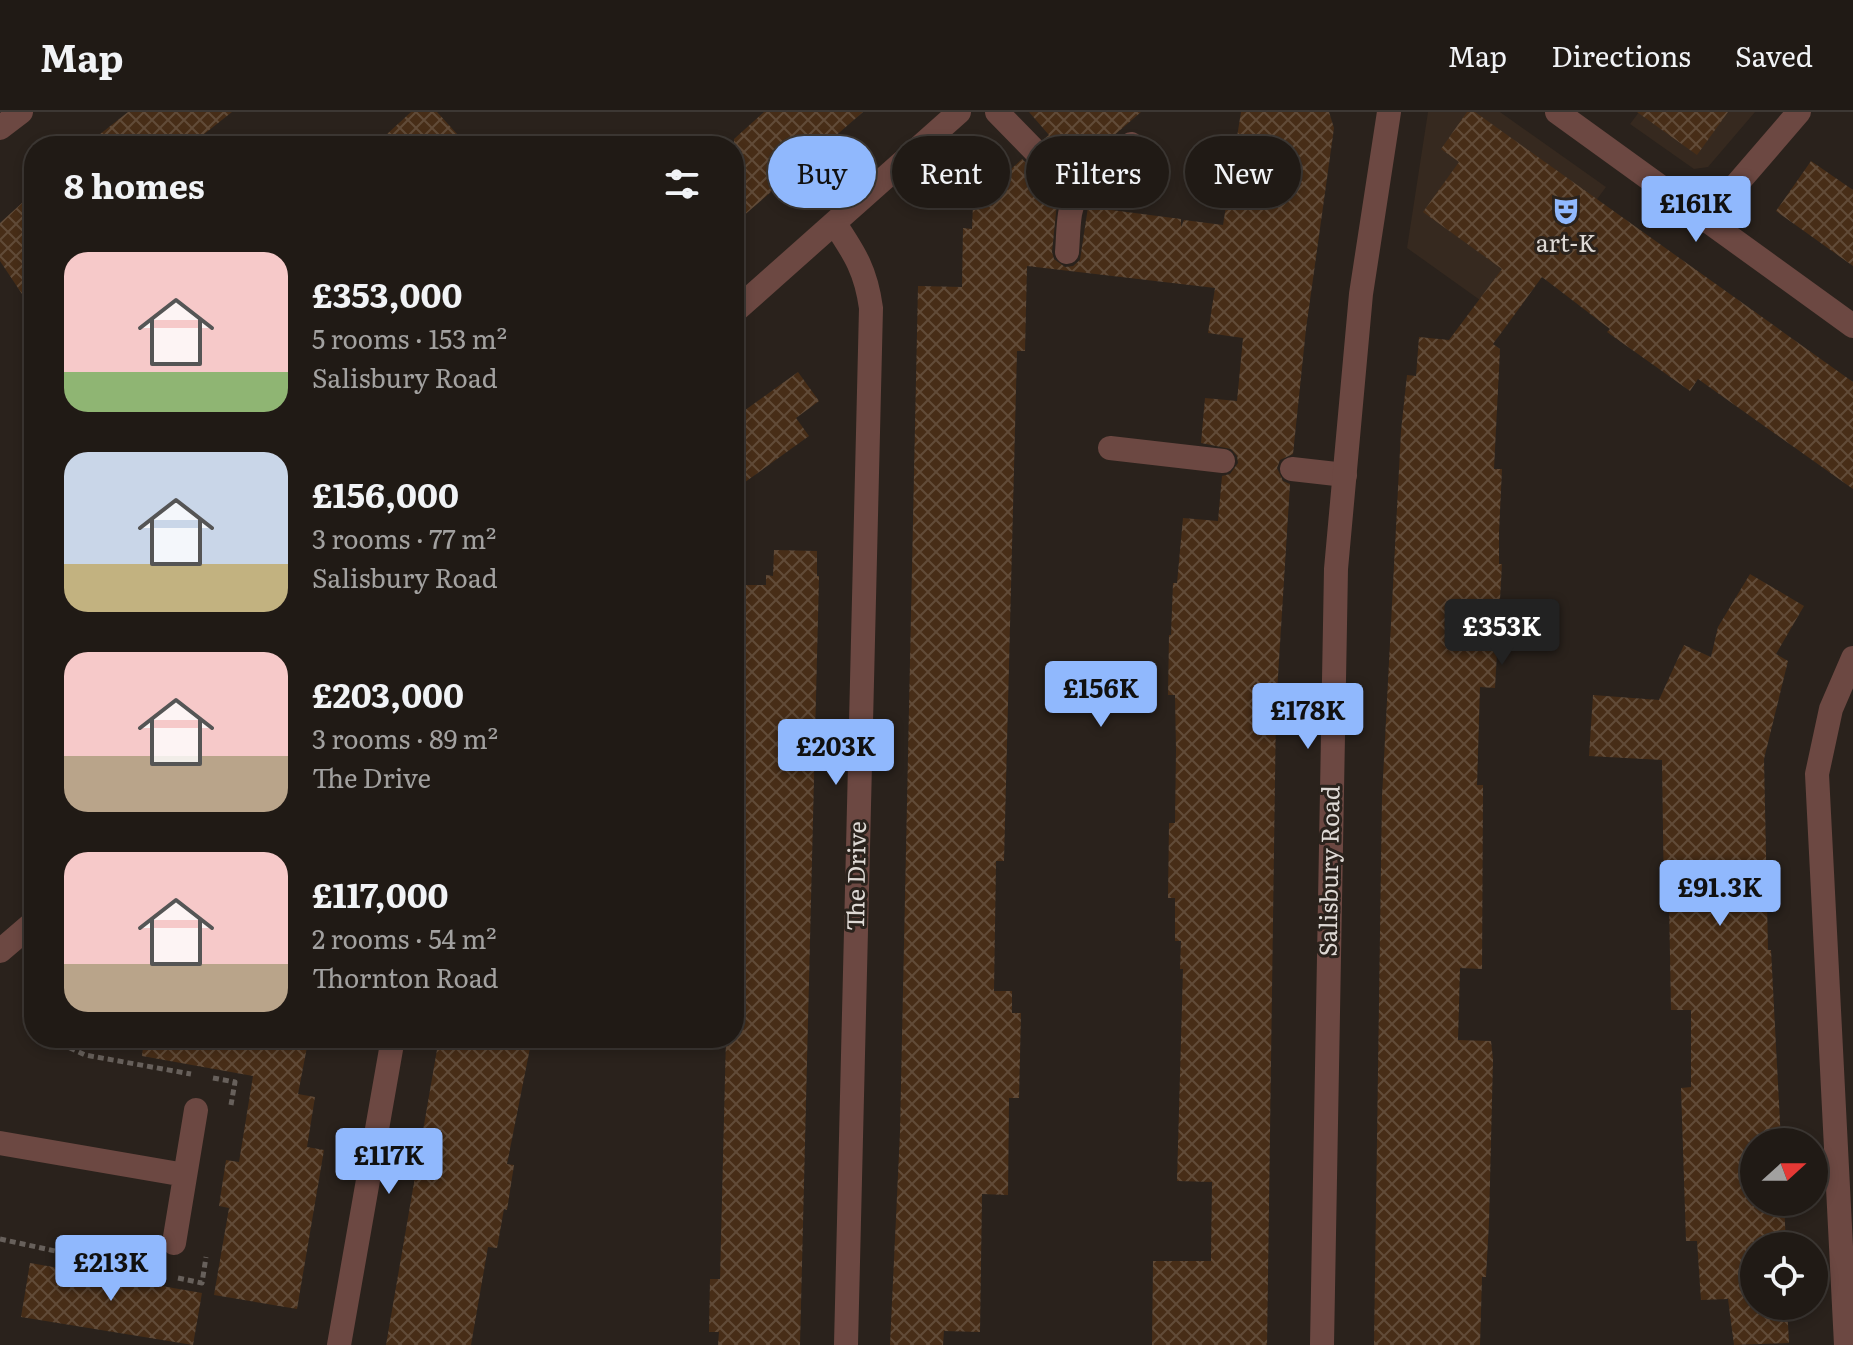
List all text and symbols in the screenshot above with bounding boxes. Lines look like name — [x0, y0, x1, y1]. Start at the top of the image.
text: Map — [40, 27, 124, 84]
text: Map — [1448, 34, 1507, 76]
text: Directions — [1551, 34, 1691, 76]
text: Saved — [1735, 34, 1813, 76]
chip: Buy — [768, 136, 876, 208]
chip: Rent — [892, 136, 1010, 208]
chip: Filters — [1026, 136, 1169, 208]
chip: New — [1185, 136, 1301, 208]
text: 8 homes — [64, 159, 205, 209]
icon: filters — [660, 162, 704, 206]
pin: £161K — [1640, 176, 1752, 244]
text: £161K — [1660, 182, 1732, 221]
theatre icon: art-K — [1551, 196, 1581, 226]
place label: art-K — [1536, 224, 1596, 259]
text: £353,000 — [312, 268, 462, 318]
icon: home — [128, 284, 224, 380]
text: 5 rooms · 153 m² — [312, 318, 507, 357]
text: Salisbury Road — [312, 357, 498, 396]
text: £156,000 — [312, 468, 459, 518]
icon: home — [128, 484, 224, 580]
text: 3 rooms · 77 m² — [312, 518, 496, 557]
text: Salisbury Road — [312, 557, 498, 596]
pin: £353K — [1446, 599, 1558, 667]
text: £353K — [1463, 605, 1541, 644]
pin: £156K — [1045, 661, 1157, 729]
text: £156K — [1063, 667, 1139, 706]
text: £203,000 — [312, 668, 464, 718]
pin: £178K — [1252, 683, 1364, 751]
icon: home — [128, 684, 224, 780]
text: £178K — [1270, 689, 1346, 728]
text: 3 rooms · 89 m² — [312, 718, 498, 757]
pin: £203K — [780, 719, 892, 787]
text: £203K — [796, 725, 876, 764]
text: The Drive — [312, 757, 431, 796]
street label: Salisbury Road — [1309, 785, 1346, 957]
street label: The Drive — [836, 821, 873, 931]
pin: £91.3K — [1655, 860, 1785, 928]
text: £91.3K — [1678, 866, 1762, 905]
text: £117,000 — [312, 868, 449, 918]
icon: home — [128, 884, 224, 980]
text: 2 rooms · 54 m² — [312, 918, 497, 957]
text: Thornton Road — [312, 957, 498, 996]
pin: £117K — [333, 1128, 445, 1196]
north arrow — [1740, 1128, 1828, 1216]
map controls — [1740, 1128, 1828, 1320]
text: £117K — [354, 1134, 424, 1173]
button: locate — [1740, 1232, 1828, 1320]
pin: £213K — [55, 1235, 167, 1303]
text: £213K — [73, 1241, 149, 1280]

